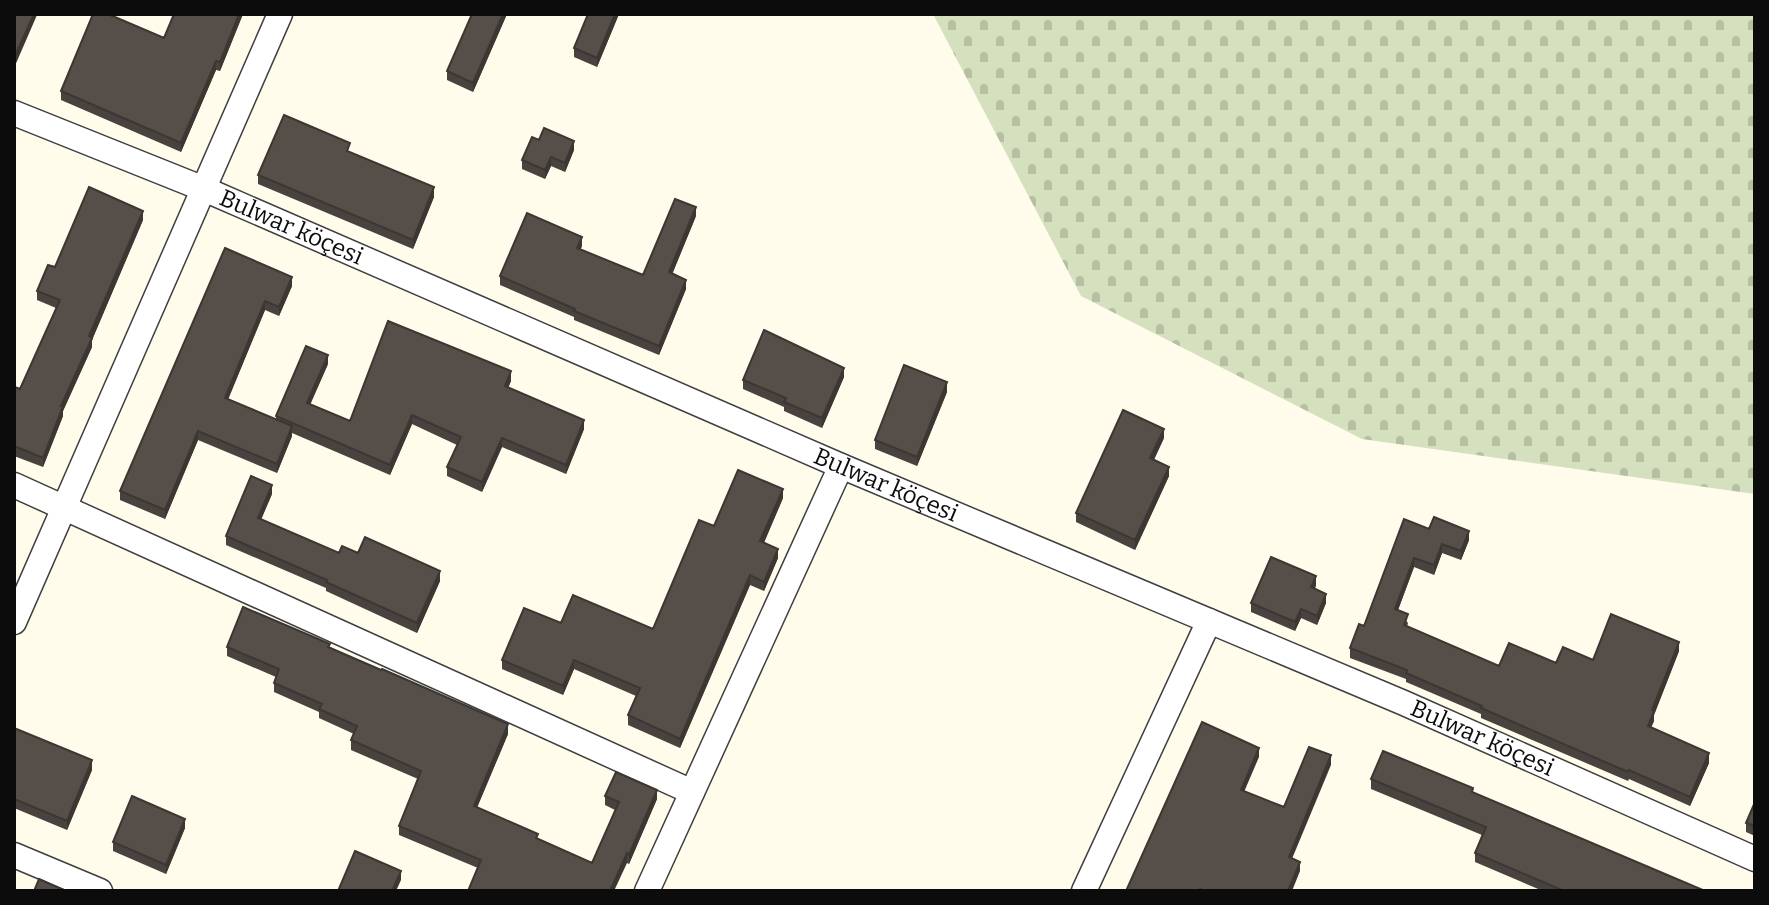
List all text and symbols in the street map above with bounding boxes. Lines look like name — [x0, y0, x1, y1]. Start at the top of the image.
street label: Bulwar köçesi — [215, 183, 368, 271]
street label: Bulwar köçesi — [809, 442, 962, 528]
street label: Bulwar köçesi — [1406, 694, 1559, 782]

